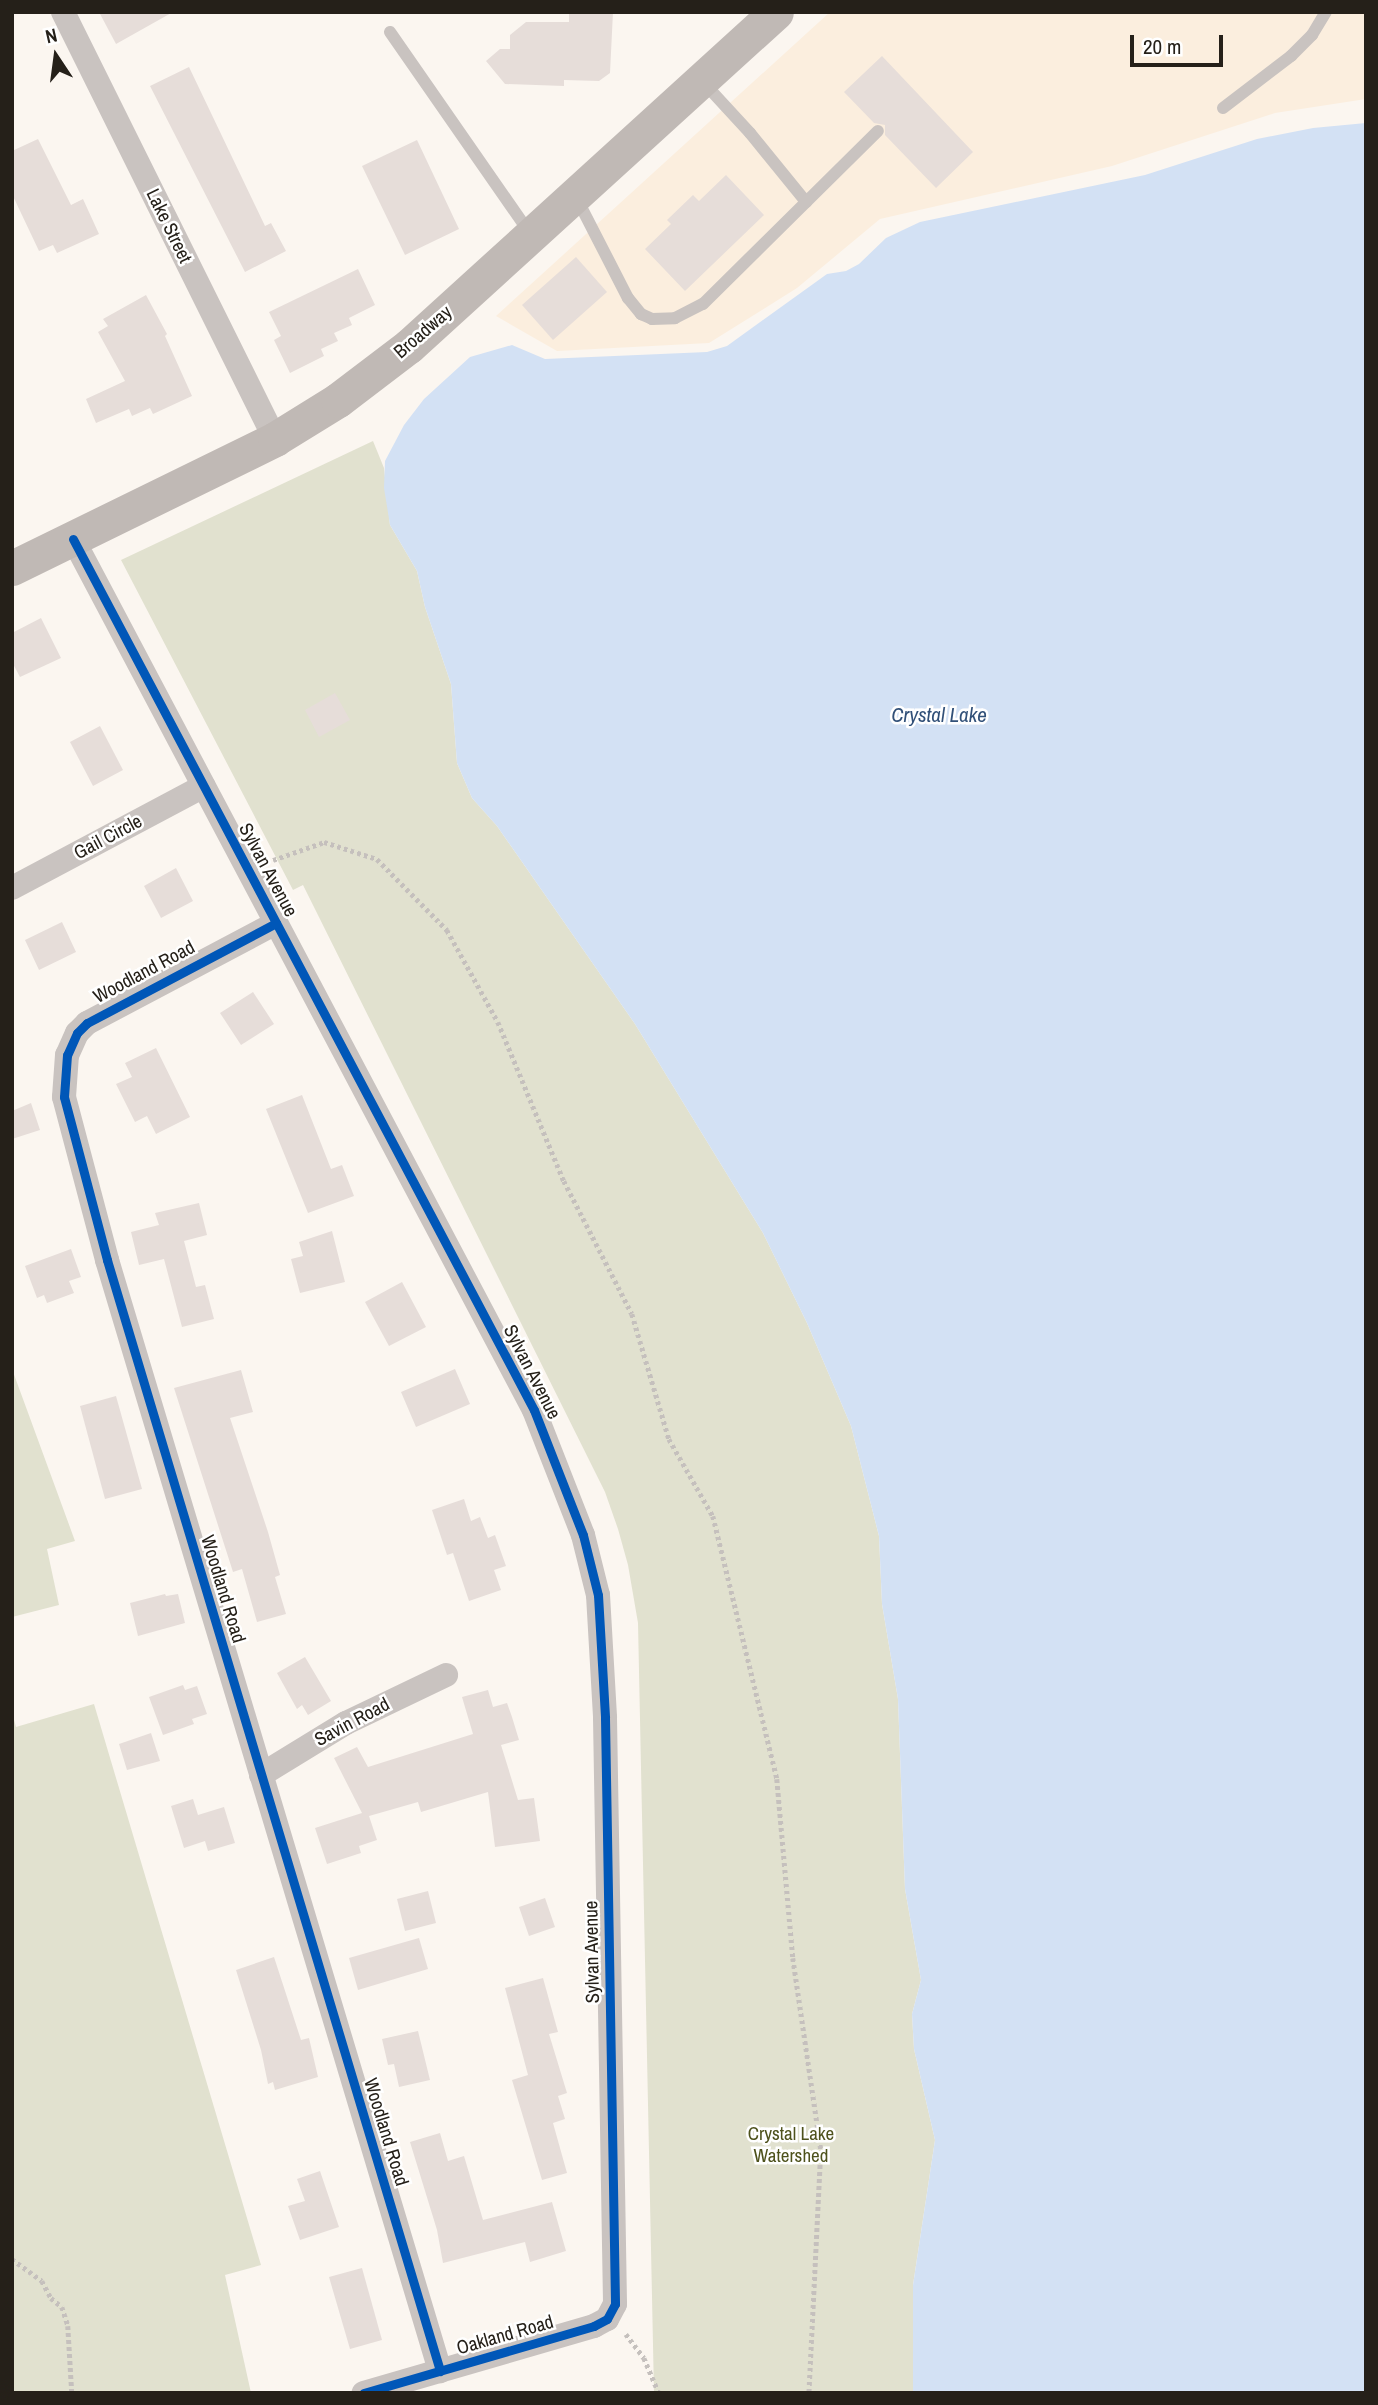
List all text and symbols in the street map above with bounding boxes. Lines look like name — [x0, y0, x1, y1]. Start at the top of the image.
north arrow — [21, 21, 91, 91]
scale bar — [1133, 21, 1226, 65]
text: N — [43, 22, 60, 49]
text: 20 m — [1143, 32, 1181, 61]
street label: Lake Street — [141, 185, 197, 267]
street label: Broadway — [389, 301, 457, 363]
water label: Crystal Lake — [891, 702, 987, 728]
street label: Gail Circle — [70, 810, 146, 864]
street label: Sylvan Avenue — [234, 819, 302, 921]
street label: Woodland Road — [89, 936, 199, 1008]
street label: Sylvan Avenue — [498, 1321, 566, 1423]
street label: Woodland Road — [196, 1532, 250, 1646]
street label: Savin Road — [311, 1693, 393, 1751]
street label: Sylvan Avenue — [580, 1900, 604, 2004]
street label: Woodland Road — [359, 2075, 413, 2189]
park label: Crystal Lake Watershed — [748, 2123, 834, 2167]
street label: Oakland Road — [454, 2310, 556, 2360]

